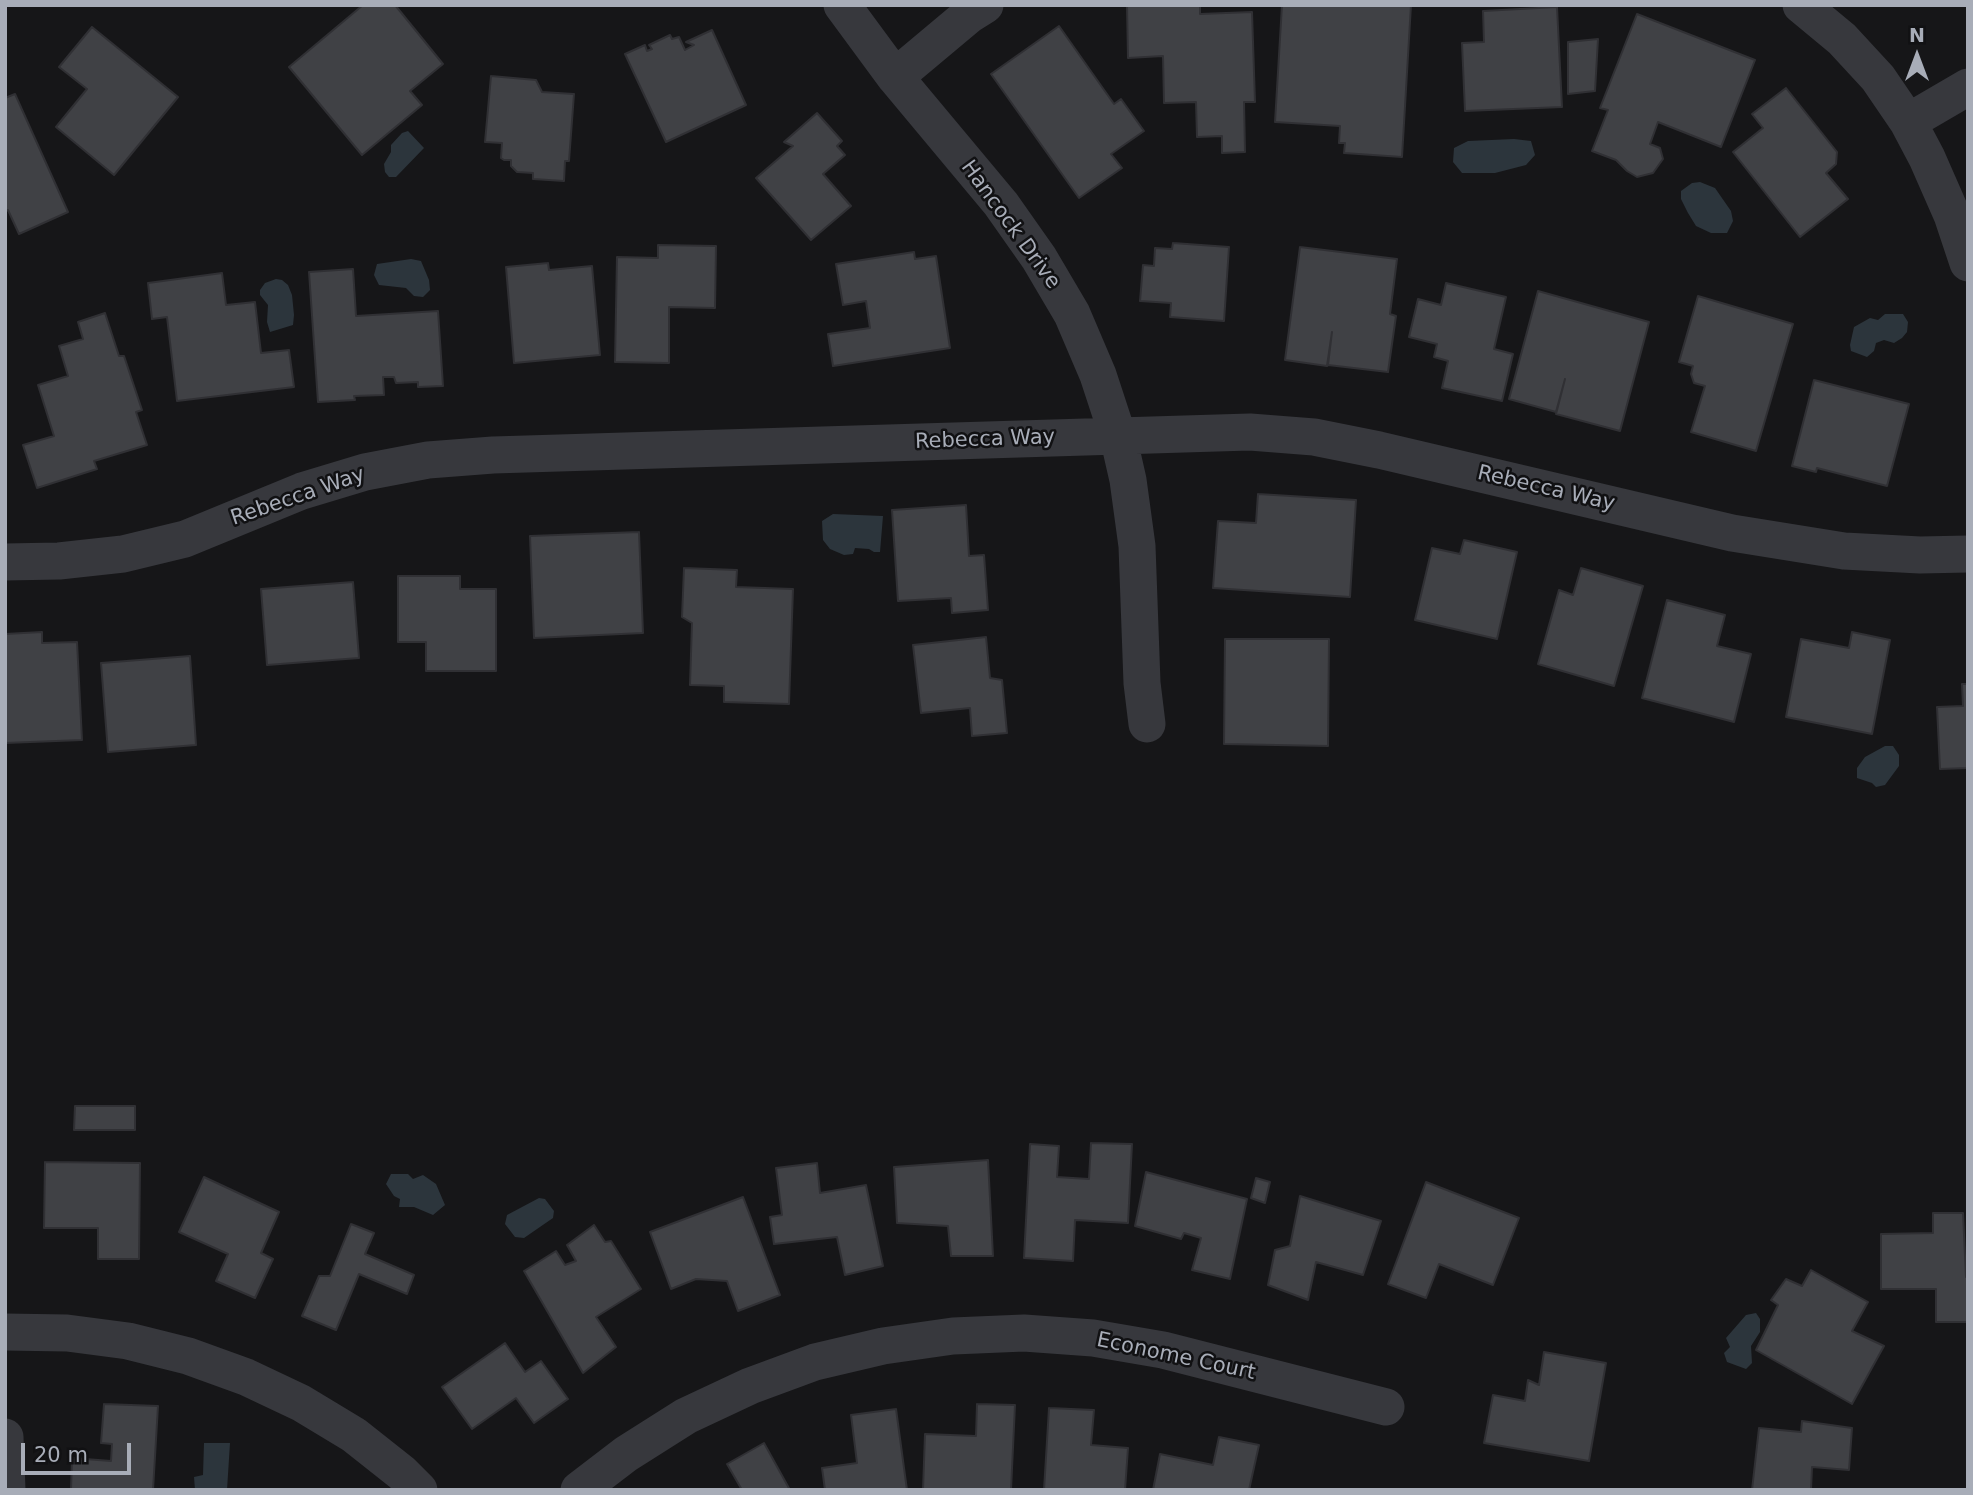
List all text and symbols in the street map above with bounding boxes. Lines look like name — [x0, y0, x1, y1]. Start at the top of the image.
north arrow — [1882, 21, 1952, 91]
text: N — [1909, 24, 1925, 46]
street label: Hancock Drive — [955, 156, 1065, 294]
street label: Rebecca Way — [915, 425, 1055, 455]
street label: Rebecca Way — [1475, 461, 1617, 517]
street label: Rebecca Way — [228, 462, 368, 532]
street label: Econome Court — [1094, 1328, 1258, 1386]
scale bar — [24, 1428, 135, 1472]
text: 20 m — [34, 1443, 88, 1467]

